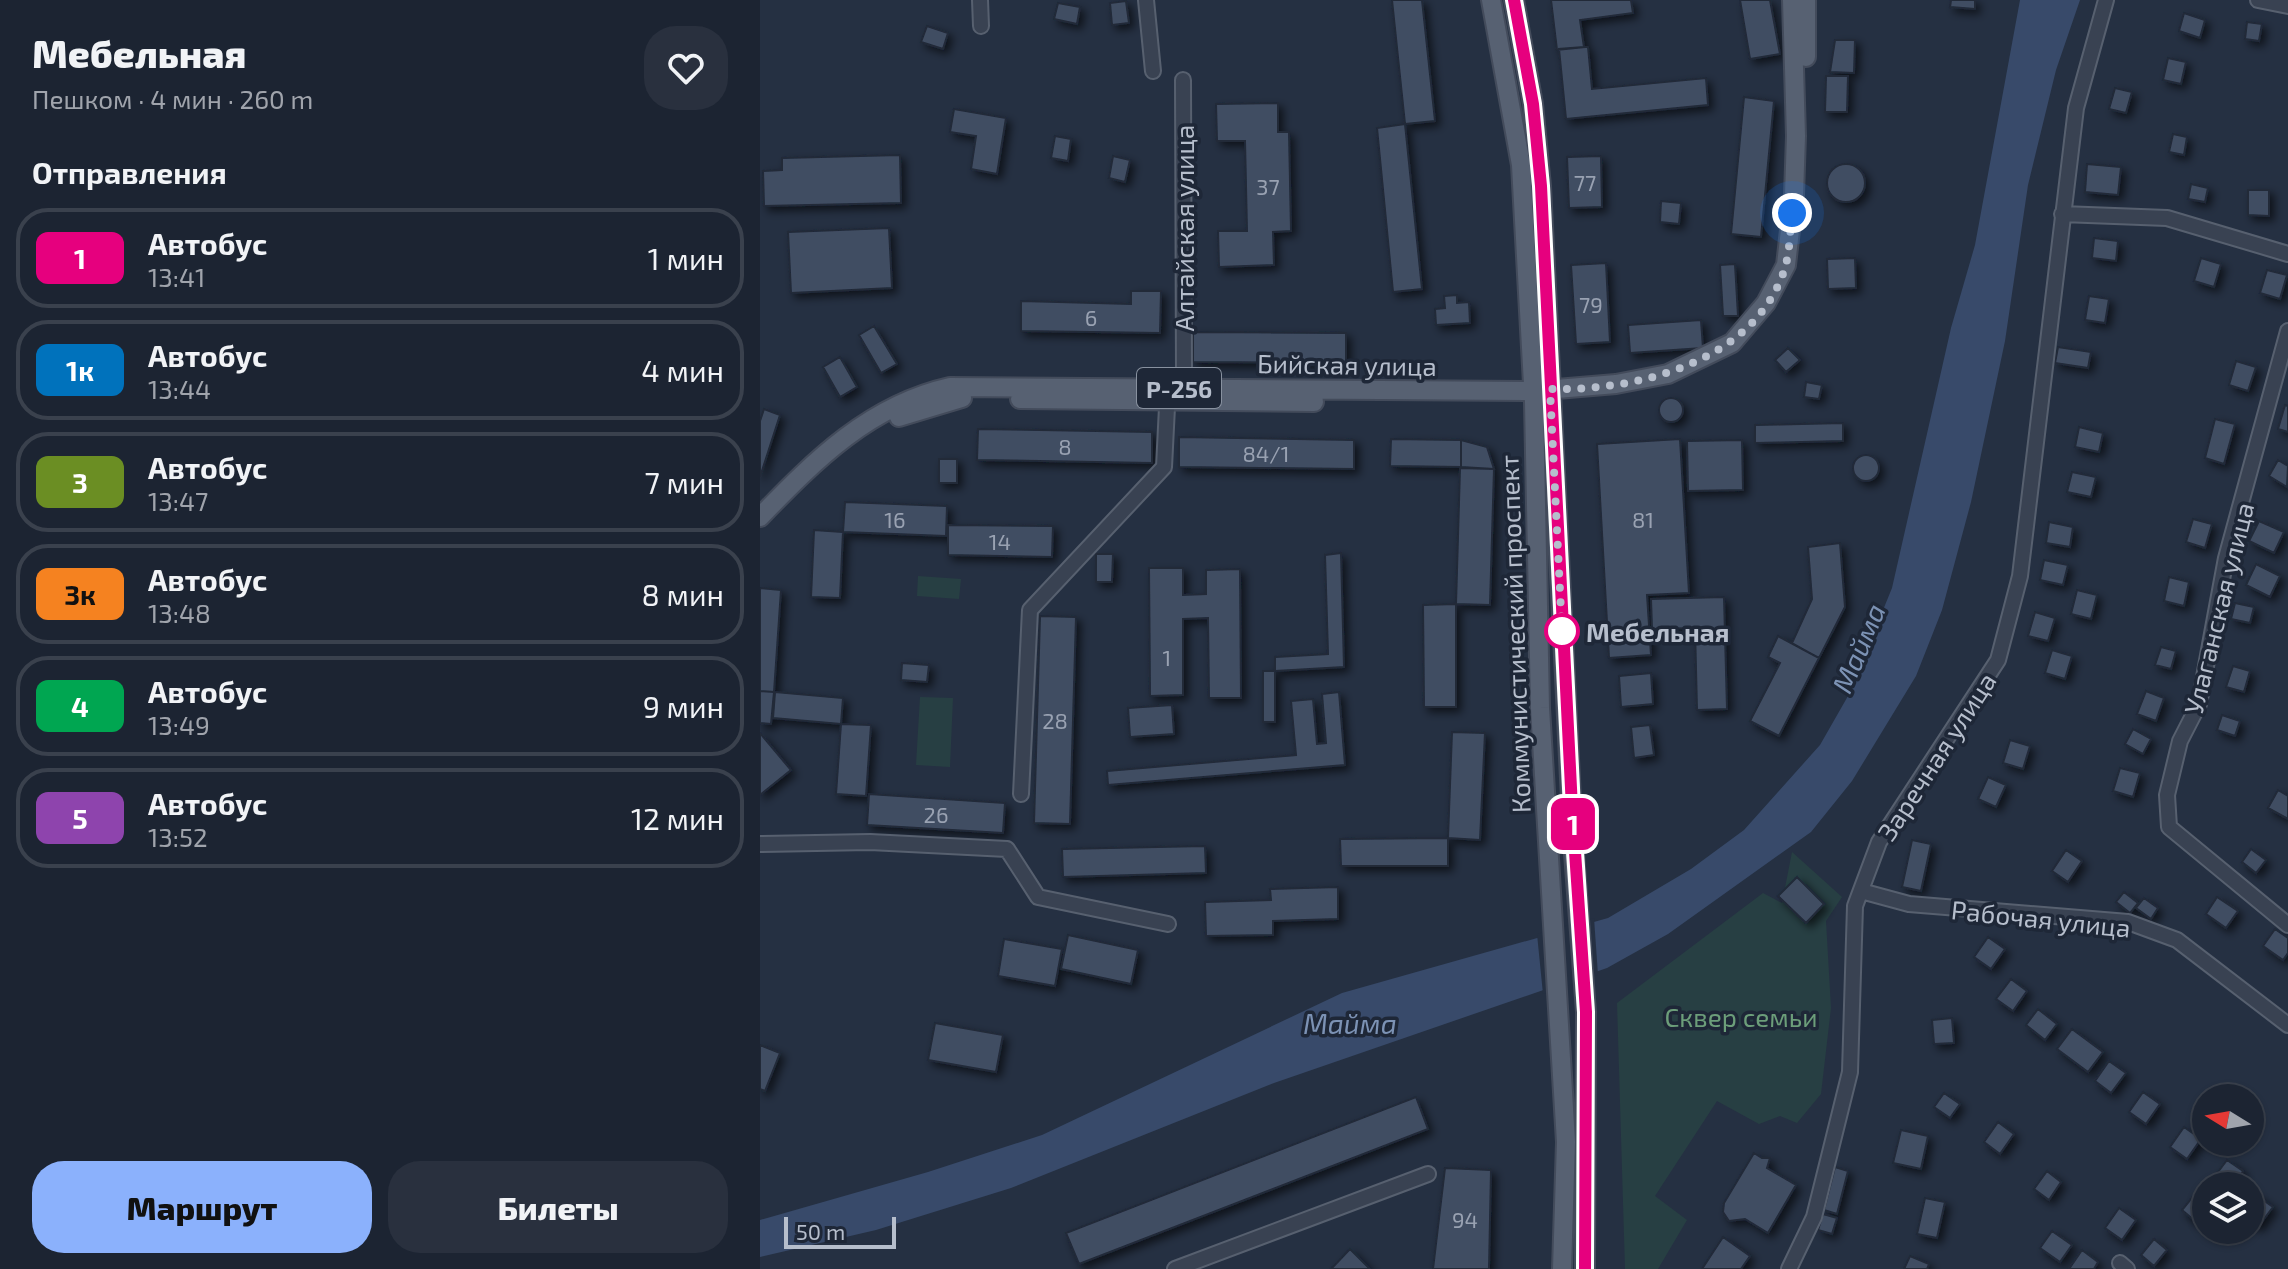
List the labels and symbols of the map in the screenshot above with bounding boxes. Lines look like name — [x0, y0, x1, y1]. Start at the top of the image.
street label: Алтайская улица — [1168, 125, 1200, 331]
house number: 77 — [1574, 169, 1596, 195]
house number: 37 — [1256, 173, 1280, 199]
your location — [1772, 193, 1812, 233]
house number: 79 — [1579, 291, 1603, 317]
house number: 6 — [1085, 304, 1097, 330]
street label: Бийская улица — [1257, 347, 1437, 382]
road number: Р-256 — [1137, 368, 1221, 408]
house number: 8 — [1058, 433, 1072, 459]
house number: 84/1 — [1242, 440, 1290, 466]
street label: Коммунистический проспект — [1492, 454, 1537, 814]
street label: Улаганская улица — [2177, 499, 2260, 717]
house number: 16 — [884, 506, 906, 532]
house number: 81 — [1632, 506, 1654, 532]
house number: 14 — [989, 528, 1011, 554]
water label: Майма — [1824, 598, 1892, 698]
marker: Мебельная — [1545, 614, 1579, 648]
place label: Мебельная — [1586, 616, 1729, 647]
house number: 1 — [1163, 644, 1171, 670]
street label: Заречная улица — [1870, 666, 2003, 846]
house number: 28 — [1042, 707, 1068, 733]
line badge: 1 — [1547, 798, 1599, 850]
house number: 26 — [924, 801, 948, 827]
street label: Рабочая улица — [1950, 893, 2132, 944]
park label: Сквер семьи — [1665, 1001, 1817, 1032]
water label: Майма — [1303, 1006, 1397, 1040]
north arrow — [2192, 1084, 2264, 1156]
house number: 94 — [1452, 1206, 1478, 1232]
scale bar — [784, 1213, 896, 1249]

